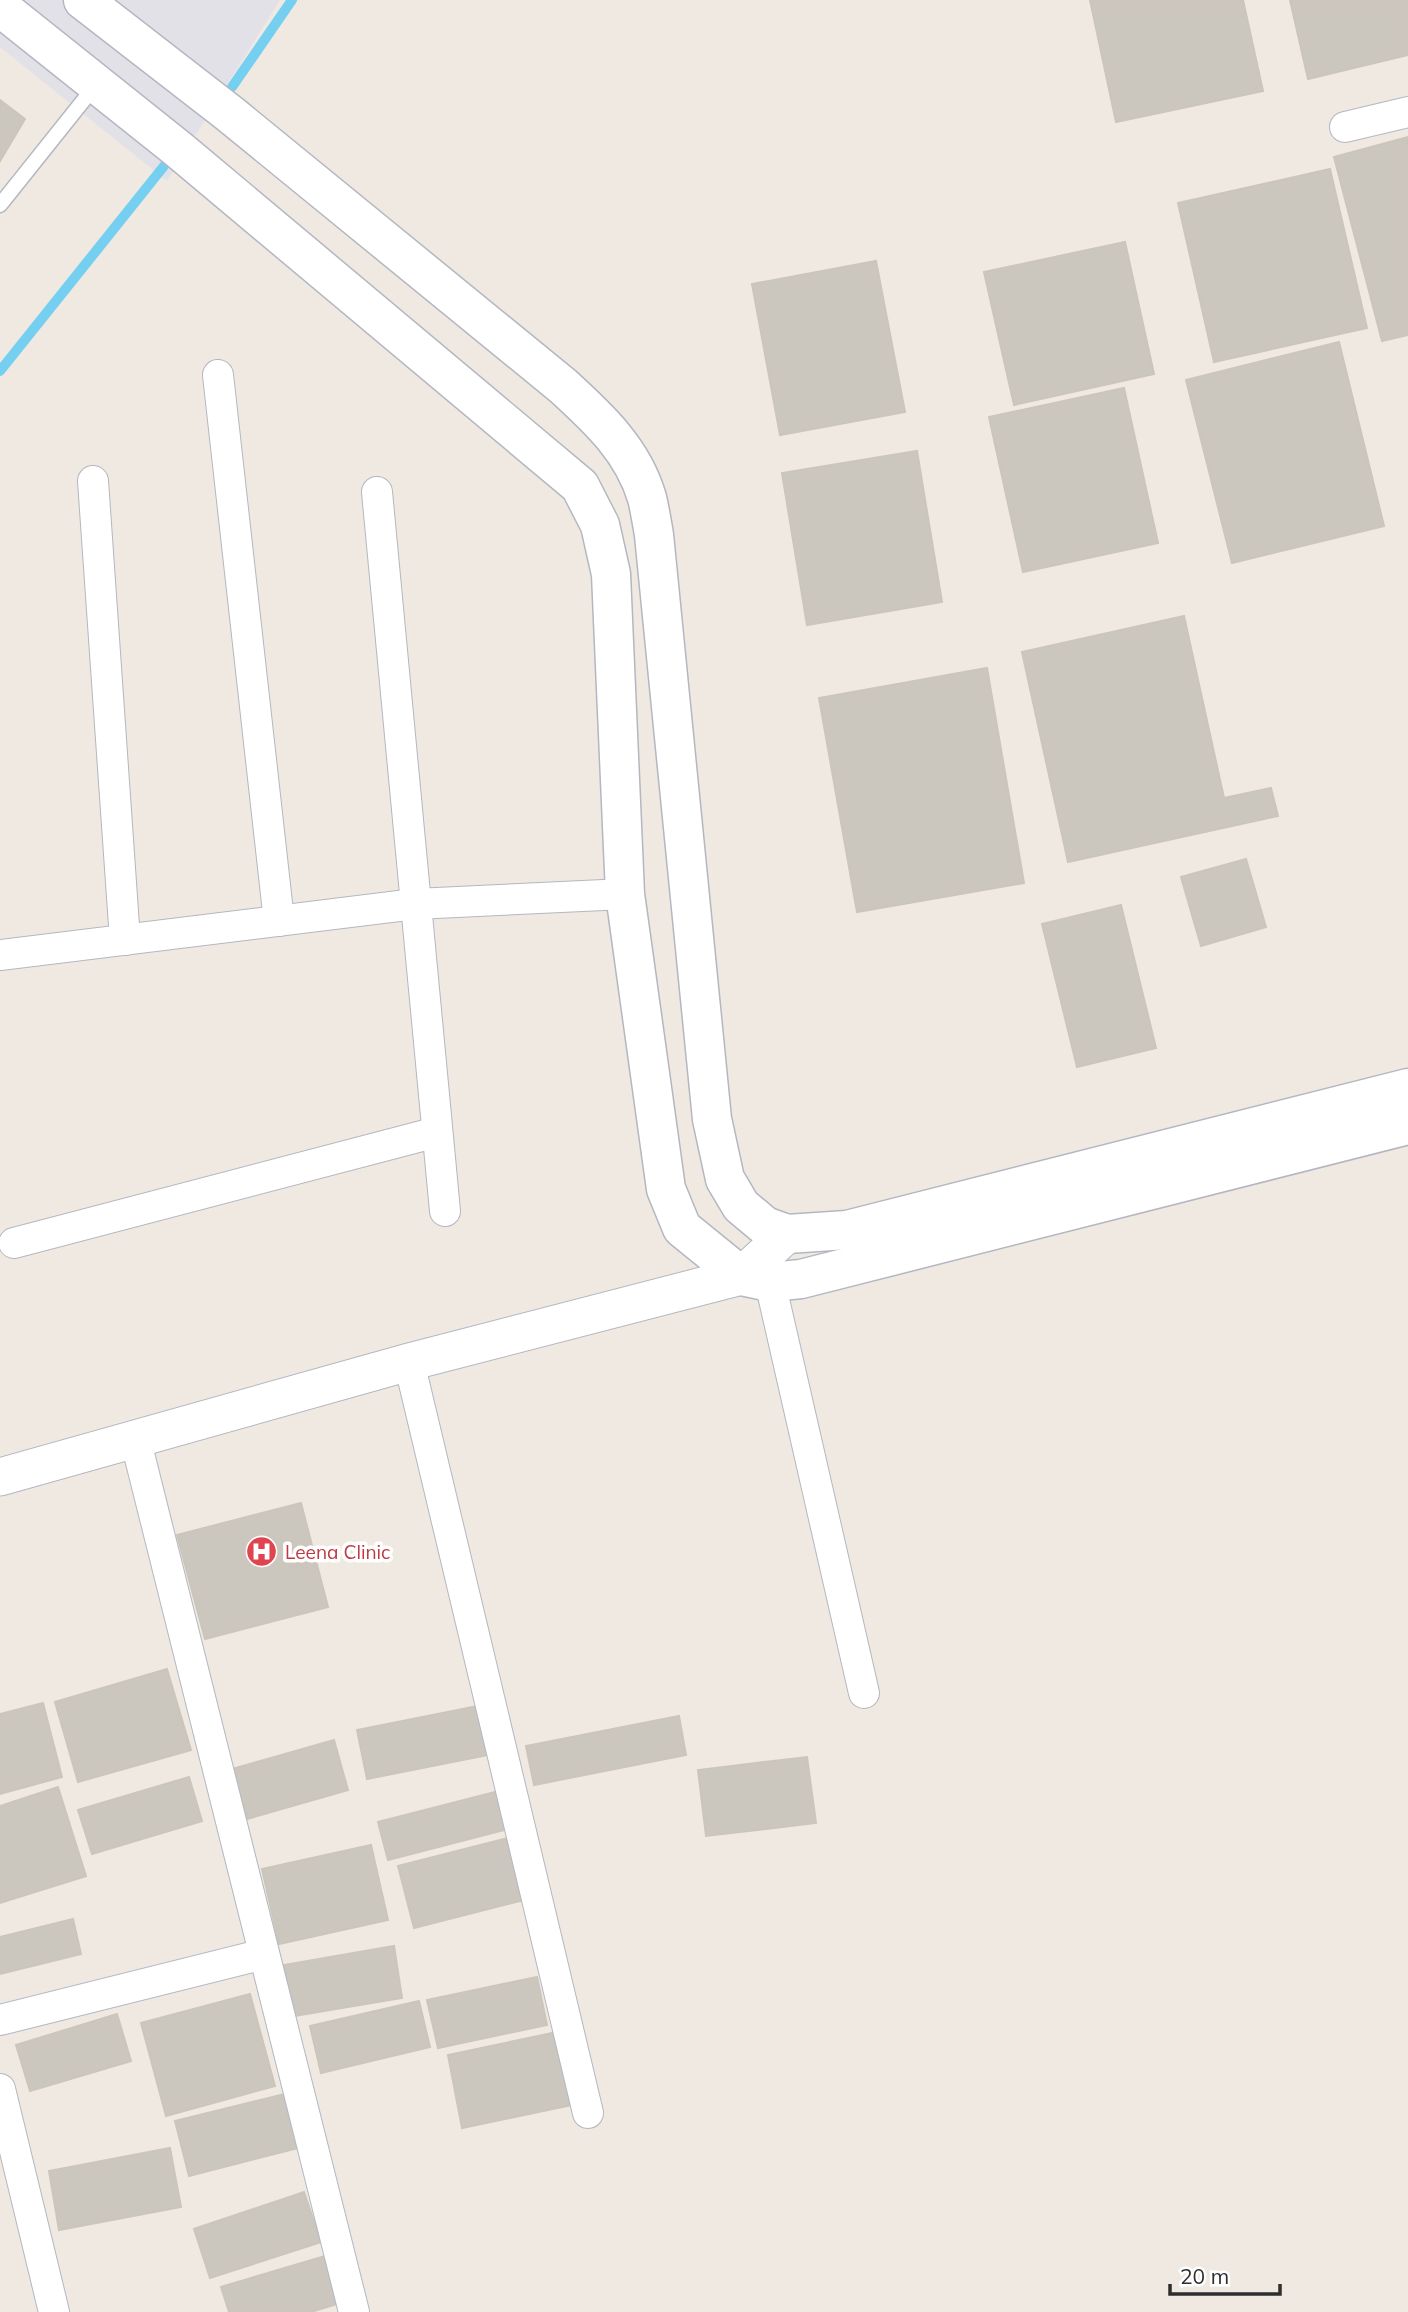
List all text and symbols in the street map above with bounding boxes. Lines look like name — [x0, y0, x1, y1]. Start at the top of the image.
hospital icon: Leena Clinic — [245, 1535, 279, 1569]
place label: Leena Clinic — [285, 1540, 391, 1564]
scale bar — [1170, 2252, 1280, 2296]
text: 20 m — [1180, 2263, 1229, 2289]

